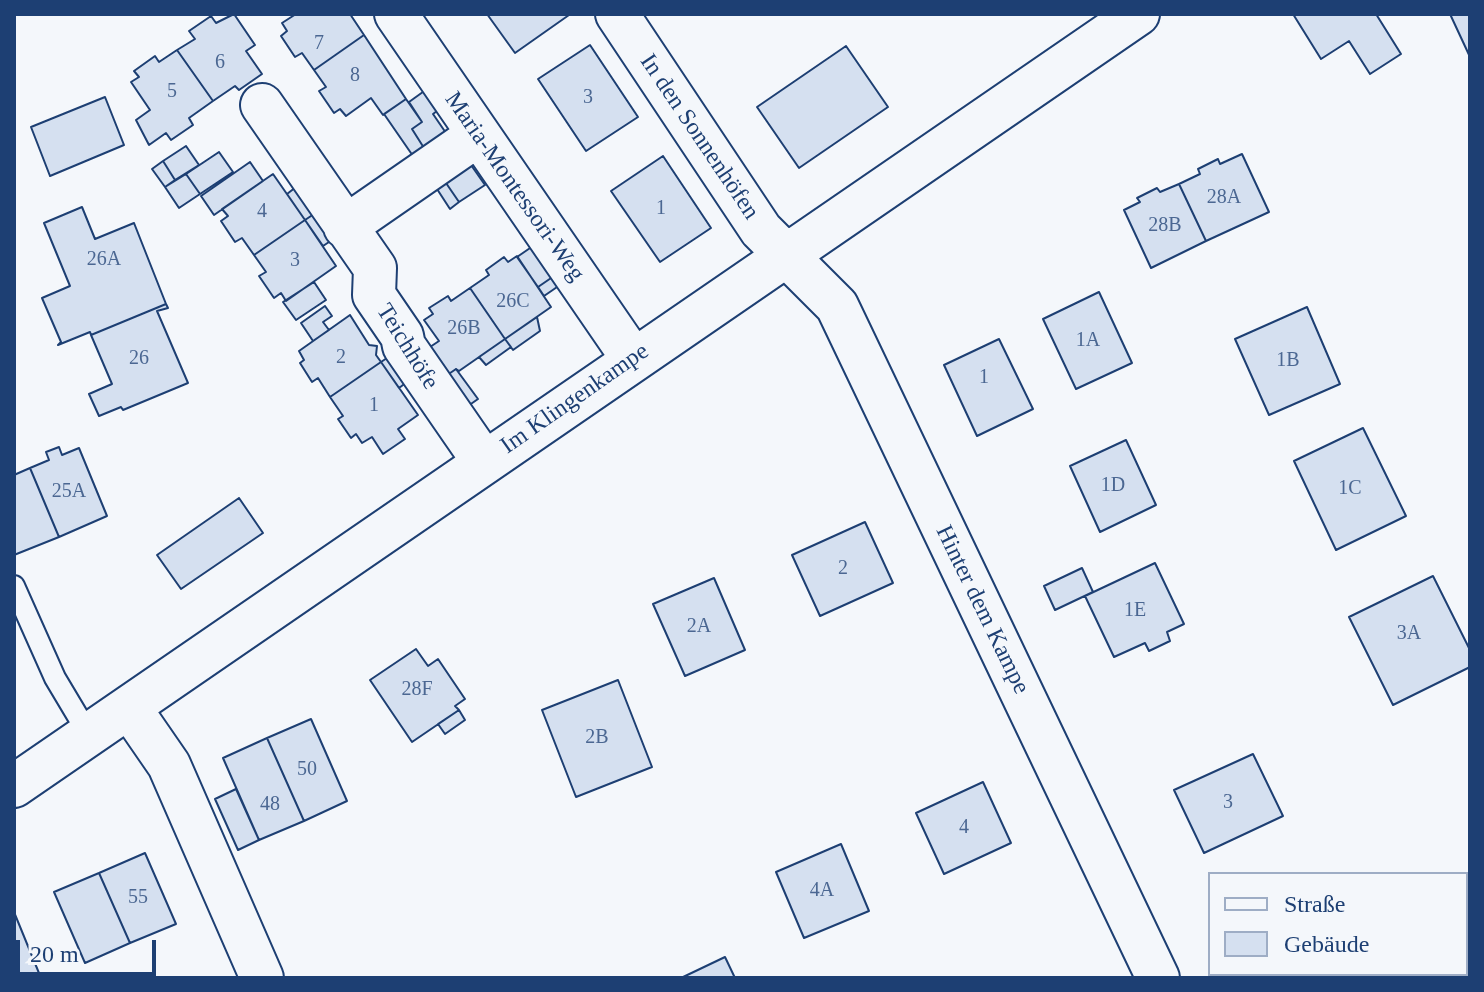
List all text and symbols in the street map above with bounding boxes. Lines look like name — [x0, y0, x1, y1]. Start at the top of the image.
house number: 7 — [314, 32, 324, 56]
street label: In den Sonnenhöfen — [633, 49, 765, 225]
house number: 6 — [215, 51, 225, 75]
house number: 8 — [350, 64, 360, 88]
house number: 5 — [167, 80, 177, 104]
house number: 3 — [583, 86, 593, 110]
street label: Maria-Montessori-Weg — [438, 87, 590, 287]
house number: 28A — [1207, 186, 1241, 210]
house number: 1 — [656, 197, 666, 221]
house number: 4 — [257, 200, 267, 224]
house number: 28B — [1148, 214, 1182, 238]
house number: 26A — [87, 248, 121, 272]
house number: 3 — [290, 249, 300, 273]
house number: 26C — [496, 290, 530, 314]
street label: Teichhöfe — [369, 299, 445, 395]
house number: 26B — [447, 317, 481, 341]
house number: 1A — [1076, 329, 1100, 353]
street label: Im Klingenkampe — [495, 337, 655, 461]
house number: 2 — [336, 346, 346, 370]
house number: 26 — [129, 347, 149, 371]
house number: 1B — [1276, 349, 1300, 373]
house number: 1 — [979, 366, 989, 390]
house number: 1 — [369, 394, 379, 418]
house number: 1D — [1101, 474, 1125, 498]
house number: 1C — [1338, 477, 1362, 501]
house number: 25A — [52, 480, 86, 504]
street label: Hinter dem Kampe — [929, 521, 1035, 699]
house number: 2 — [838, 557, 848, 581]
house number: 1E — [1124, 599, 1146, 623]
house number: 2A — [687, 615, 711, 639]
house number: 3A — [1397, 622, 1421, 646]
house number: 28F — [401, 678, 433, 702]
house number: 2B — [585, 726, 609, 750]
house number: 50 — [297, 758, 317, 782]
house number: 3 — [1223, 791, 1233, 815]
house number: 48 — [260, 793, 280, 817]
house number: 4 — [959, 816, 969, 840]
legend — [1208, 872, 1468, 976]
house number: 4A — [810, 879, 834, 903]
house number: 55 — [128, 886, 148, 910]
text: Straße — [1284, 891, 1345, 917]
scale bar — [20, 924, 160, 974]
text: Gebäude — [1284, 931, 1369, 957]
text: 20 m — [30, 941, 79, 967]

